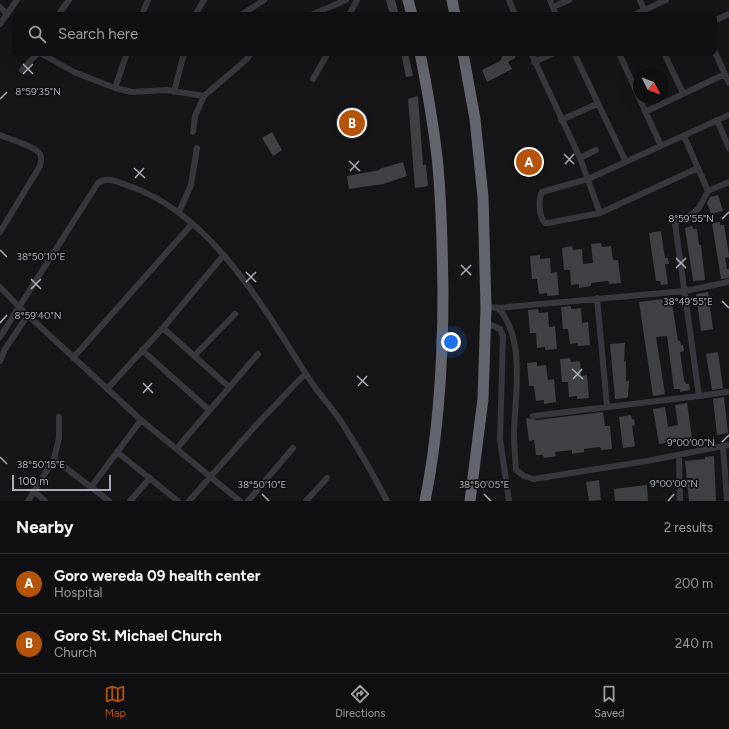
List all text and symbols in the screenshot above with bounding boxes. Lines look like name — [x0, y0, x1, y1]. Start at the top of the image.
search box — [12, 12, 717, 56]
icon: search — [26, 23, 48, 45]
text: Search here — [58, 25, 138, 43]
north arrow — [633, 68, 669, 104]
text: 8°59'35"N — [15, 85, 61, 98]
pin: B — [339, 108, 365, 138]
pin: A — [516, 147, 542, 177]
text: 8°59'55"N — [668, 212, 714, 225]
text: 38°50'10"E — [16, 250, 66, 263]
text: 38°49'55"E — [663, 295, 713, 308]
text: 8°59'40"N — [15, 309, 61, 322]
your location — [441, 332, 461, 352]
text: 9°00'00"N — [667, 436, 715, 449]
text: 38°50'15"E — [17, 458, 65, 471]
scale bar — [12, 473, 111, 492]
text: 100 m — [18, 475, 49, 488]
text: 9°00'00"N — [650, 477, 698, 490]
text: 38°50'10"E — [237, 478, 287, 491]
text: 38°50'05"E — [459, 478, 509, 491]
text: Nearby — [16, 517, 74, 537]
text: 2 results — [664, 520, 713, 535]
text: Goro wereda 09 health center — [54, 567, 261, 585]
text: A — [24, 576, 34, 591]
text: 200 m — [675, 576, 713, 591]
text: Hospital — [54, 585, 102, 600]
text: Goro St. Michael Church — [54, 627, 222, 645]
text: B — [25, 636, 33, 651]
text: 240 m — [675, 636, 713, 651]
text: Church — [54, 645, 97, 660]
tab: Map — [104, 683, 126, 720]
tab: Directions — [335, 683, 385, 720]
tab: Saved — [594, 683, 625, 720]

